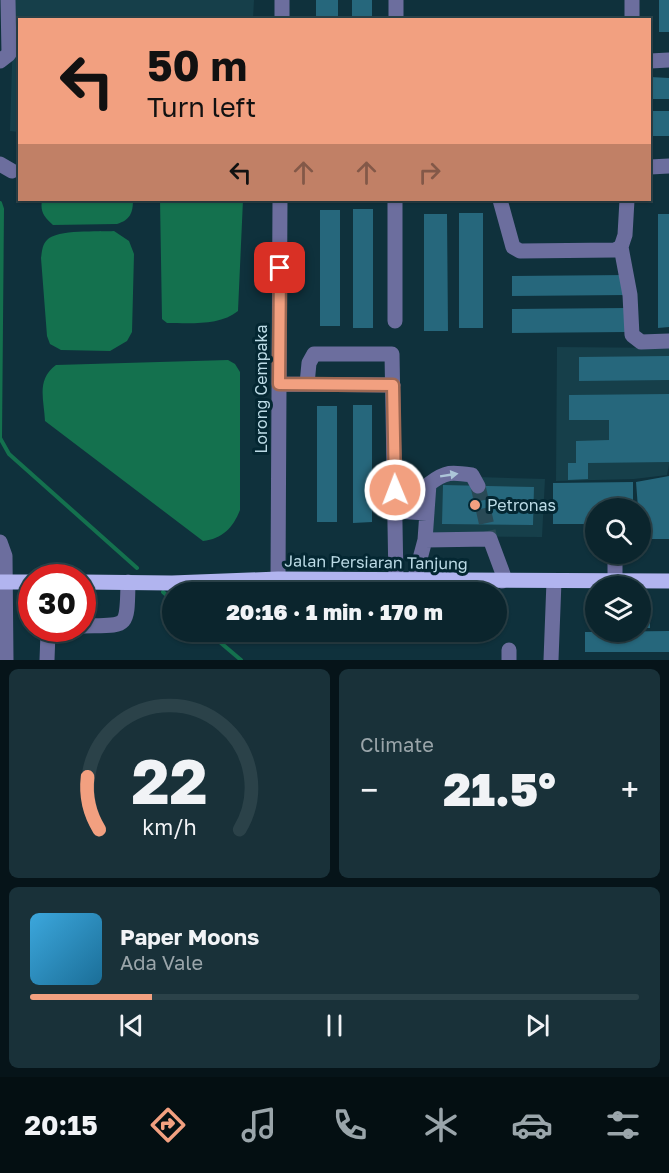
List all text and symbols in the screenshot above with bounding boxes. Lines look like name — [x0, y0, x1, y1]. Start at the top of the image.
text: 50 m — [147, 40, 247, 90]
icon: left — [48, 42, 126, 120]
text: Turn left — [147, 91, 256, 123]
icon: left — [224, 156, 257, 189]
icon: ahead — [287, 156, 320, 189]
icon: ahead — [350, 156, 383, 189]
icon: right — [413, 156, 446, 189]
pin — [254, 242, 305, 293]
icon: arrive — [263, 251, 296, 284]
street label: Lorong Cempaka — [251, 324, 271, 454]
position arrow — [363, 458, 427, 522]
one-way arrow — [440, 470, 459, 479]
place label: Petronas — [487, 495, 556, 515]
marker: Petronas — [468, 498, 482, 512]
map controls — [585, 498, 651, 642]
button: search — [585, 498, 651, 564]
street label: Jalan Persiaran Tanjung — [284, 550, 468, 574]
speed limit sign: 30 — [18, 564, 96, 642]
button: layers — [585, 576, 651, 642]
text: 20:16 · 1 min · 170 m — [226, 598, 443, 625]
text: Climate — [360, 732, 434, 756]
text: 22 — [131, 743, 208, 818]
text: 21.5° — [443, 762, 556, 816]
text: − — [360, 770, 378, 809]
text: + — [621, 770, 639, 809]
text: km/h — [142, 815, 197, 841]
text: Paper Moons — [120, 923, 259, 950]
text: Ada Vale — [120, 950, 203, 974]
icon: previous — [115, 1009, 148, 1042]
icon: pause — [318, 1009, 351, 1042]
icon: next — [521, 1009, 554, 1042]
icon: directions — [147, 1104, 189, 1146]
icon: music — [238, 1104, 280, 1146]
icon: phone — [329, 1104, 371, 1146]
icon: climate — [420, 1104, 462, 1146]
icon: car — [511, 1104, 553, 1146]
icon: filters — [602, 1104, 644, 1146]
text: 20:15 — [25, 1109, 98, 1141]

